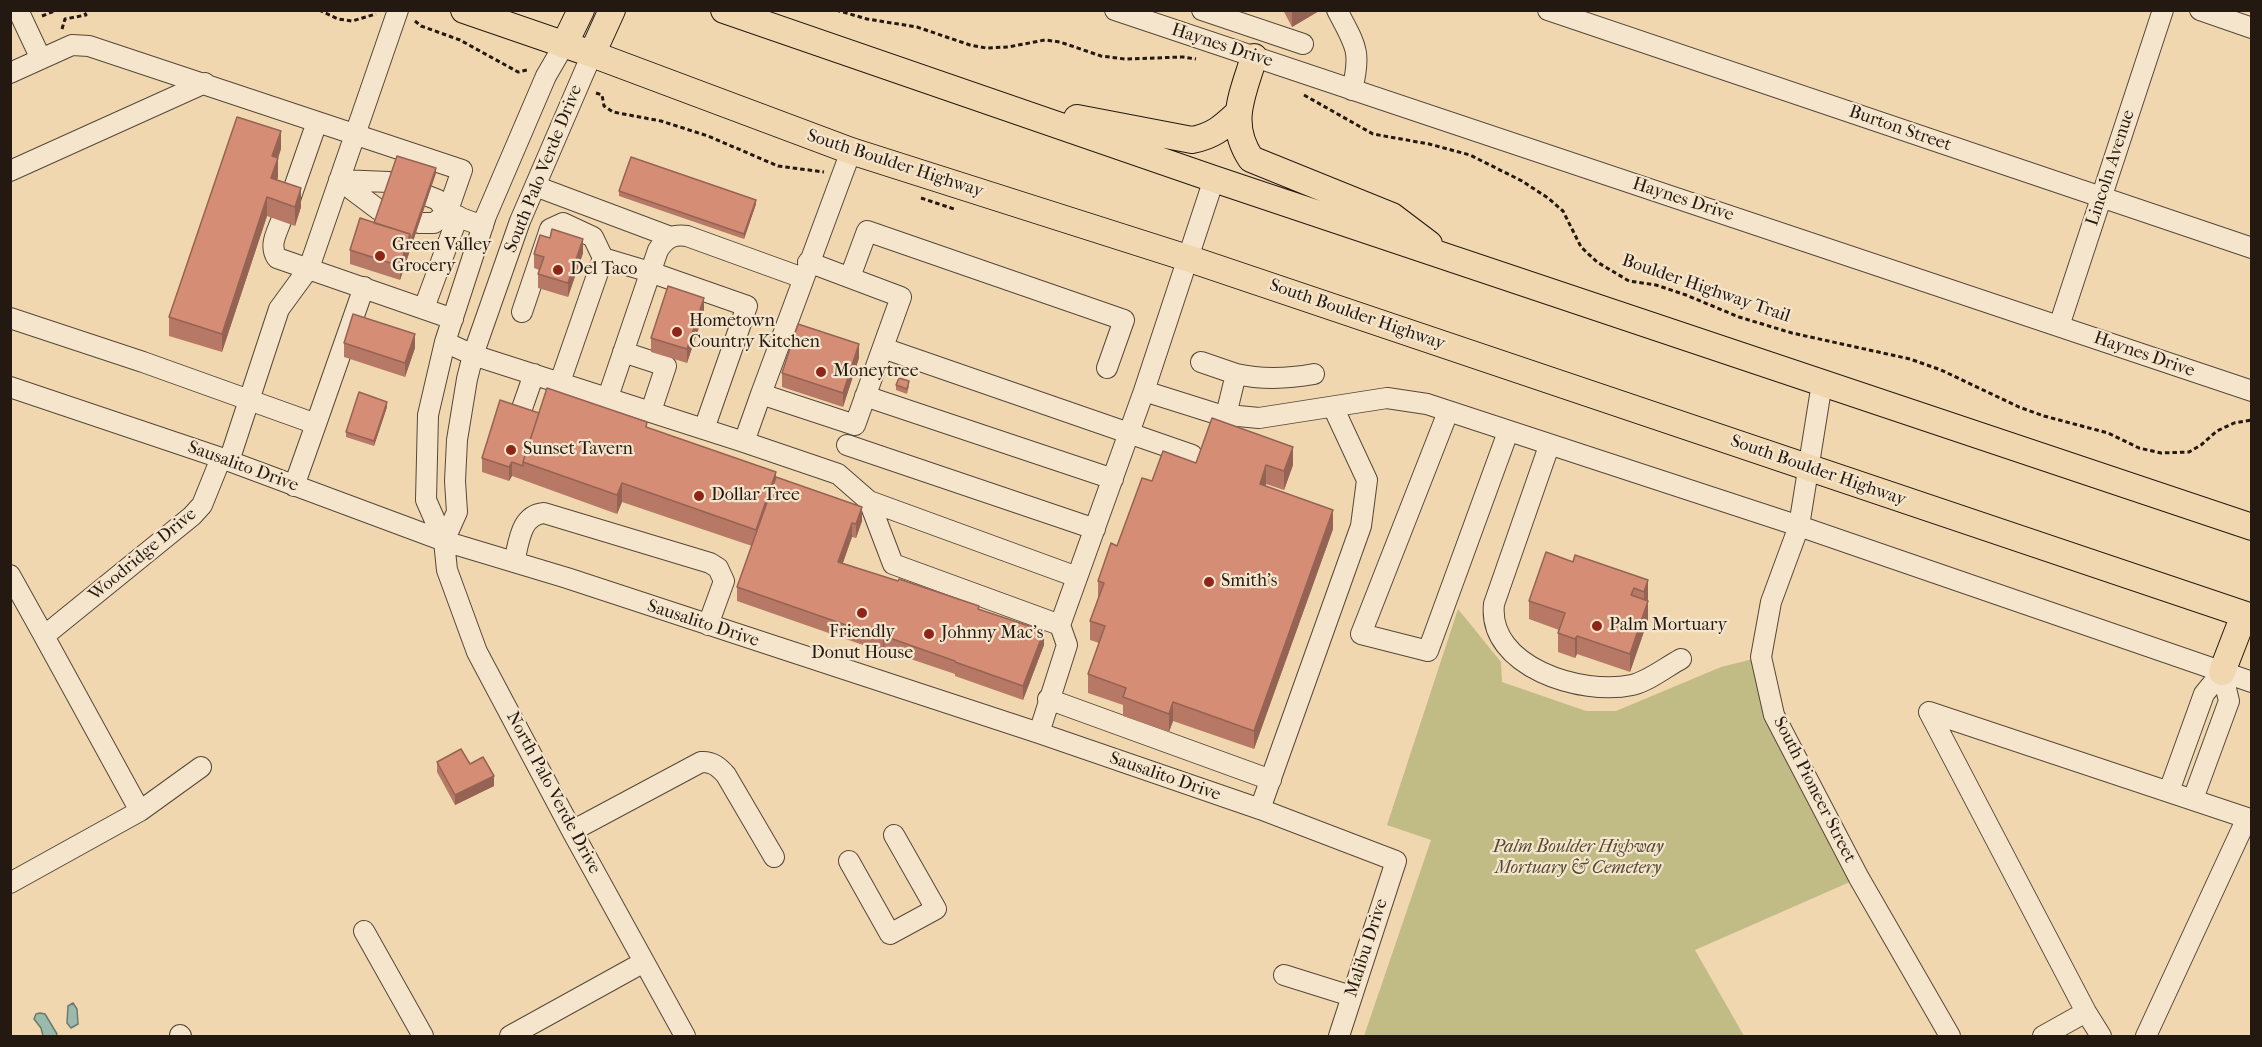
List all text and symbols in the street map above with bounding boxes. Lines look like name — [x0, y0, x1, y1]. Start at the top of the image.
street label: Haynes Drive — [1168, 19, 1276, 73]
street label: South Palo Verde Drive — [500, 82, 588, 256]
street label: Burton Street — [1846, 101, 1954, 157]
street label: Lincoln Avenue — [2082, 107, 2140, 229]
street label: South Boulder Highway — [804, 125, 986, 203]
street label: Haynes Drive — [1629, 173, 1737, 227]
place label: Green Valley Grocery — [392, 235, 491, 278]
marker: Green Valley Grocery — [373, 249, 387, 263]
street label: Boulder Highway Trail — [1619, 250, 1793, 328]
place label: Del Taco — [570, 259, 637, 281]
marker: Del Taco — [551, 263, 565, 277]
street label: South Boulder Highway — [1266, 275, 1448, 355]
place label: Hometown Country Kitchen — [689, 311, 820, 354]
marker: Hometown Country Kitchen — [670, 325, 684, 339]
street label: Haynes Drive — [2091, 328, 2197, 382]
place label: Moneytree — [833, 361, 919, 383]
marker: Moneytree — [814, 365, 828, 379]
street label: South Boulder Highway — [1727, 431, 1909, 511]
street label: Sausalito Drive — [185, 437, 301, 497]
place label: Sunset Tavern — [523, 439, 633, 461]
marker: Sunset Tavern — [504, 443, 518, 457]
place label: Dollar Tree — [711, 485, 800, 507]
marker: Dollar Tree — [692, 489, 706, 503]
street label: Woodridge Drive — [85, 504, 201, 606]
place label: Smith's — [1221, 571, 1277, 593]
marker: Smith's — [1202, 575, 1216, 589]
street label: Sausalito Drive — [644, 596, 762, 652]
marker: Friendly Donut House — [855, 606, 869, 620]
place label: Palm Mortuary — [1609, 615, 1727, 637]
marker: Palm Mortuary — [1590, 619, 1604, 633]
place label: Friendly Donut House — [811, 622, 913, 664]
place label: Johnny Mac's — [941, 623, 1043, 645]
marker: Johnny Mac's — [922, 627, 936, 641]
street label: North Palo Verde Drive — [501, 708, 605, 878]
street label: South Pioneer Street — [1768, 713, 1860, 867]
street label: Sausalito Drive — [1107, 748, 1223, 806]
park label: Palm Boulder Highway Mortuary & Cemetery — [1493, 837, 1663, 880]
street label: Malibu Drive — [1341, 896, 1393, 1000]

